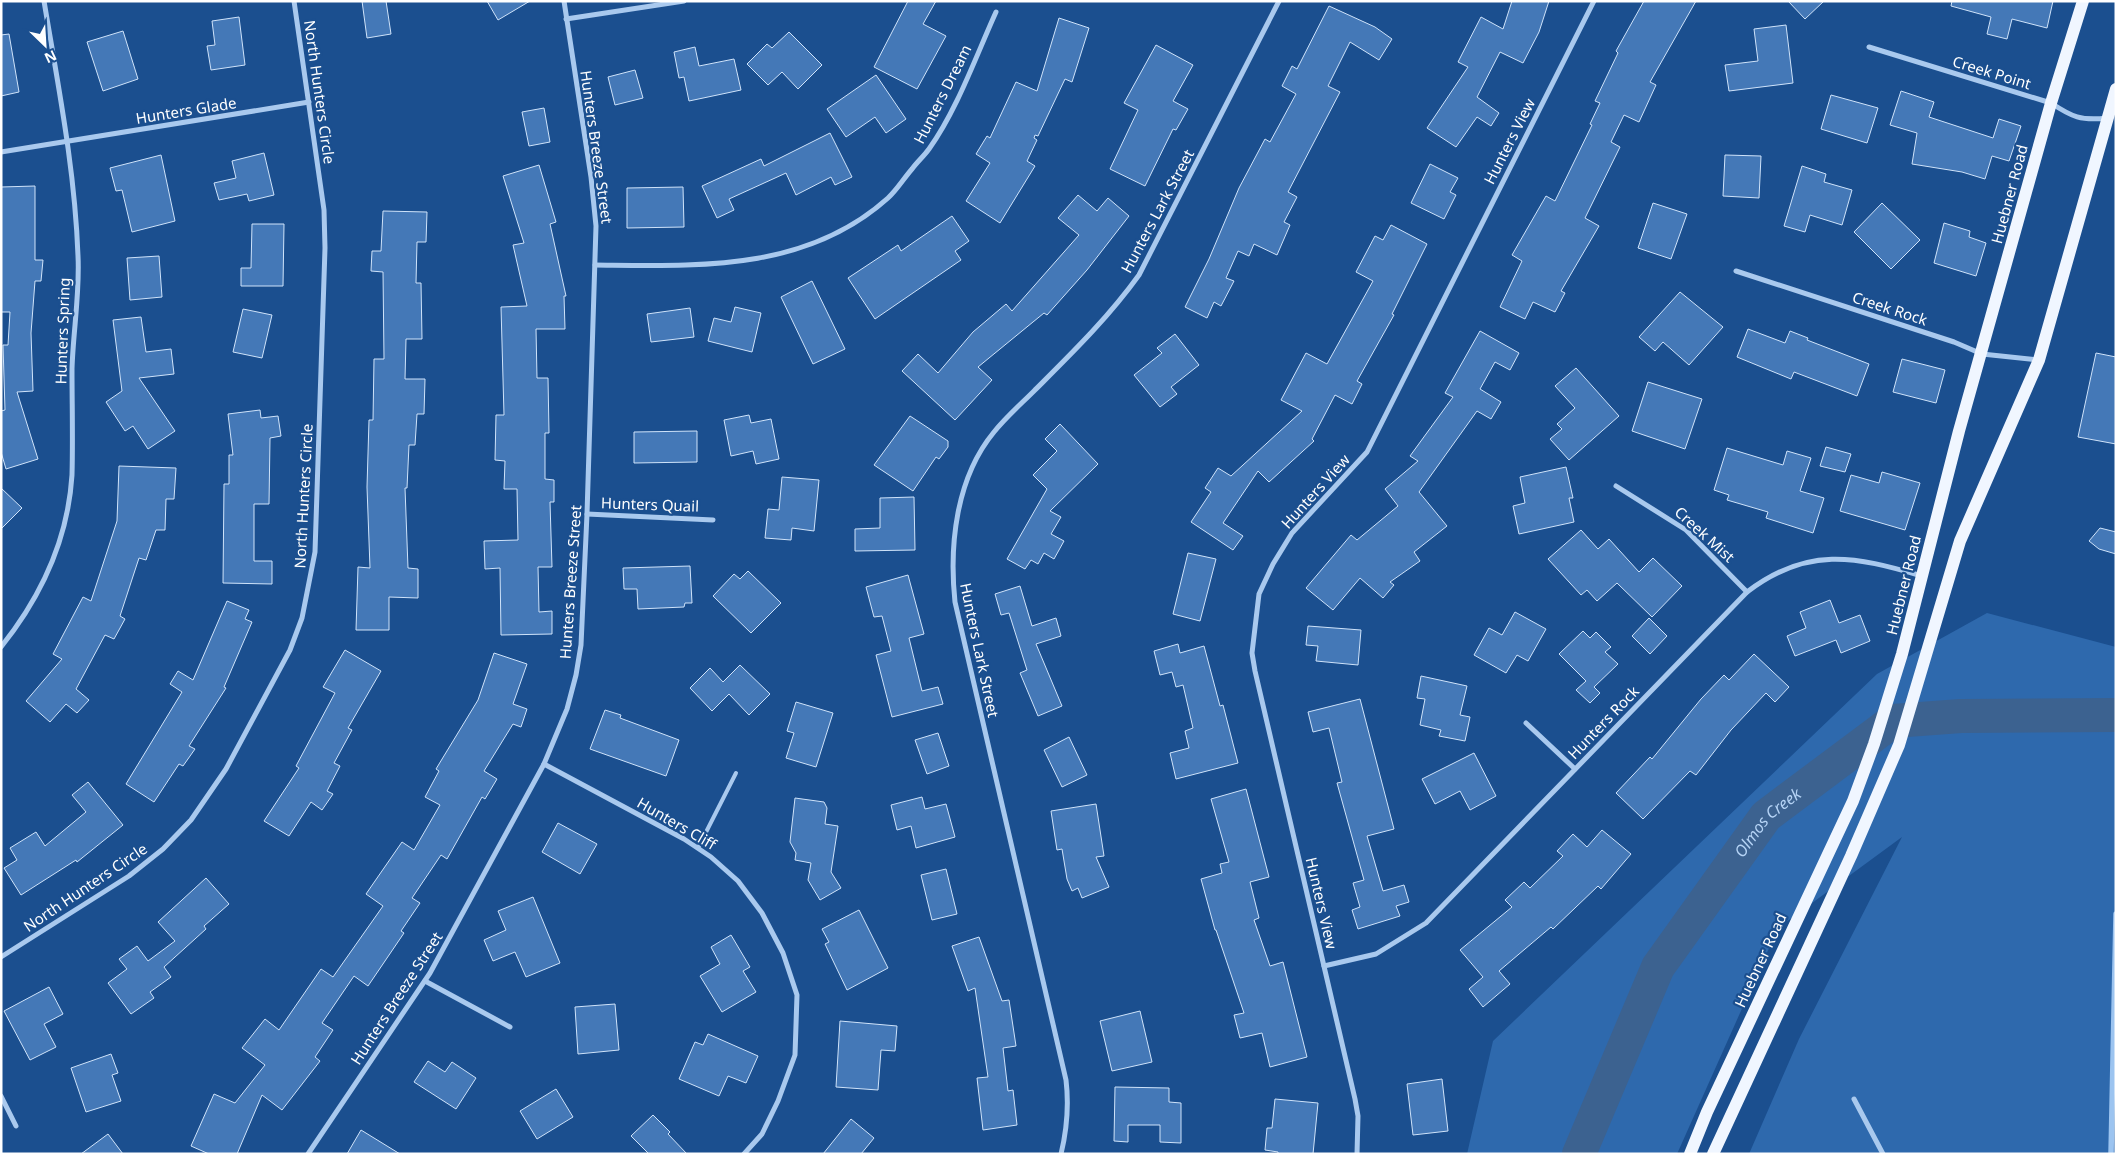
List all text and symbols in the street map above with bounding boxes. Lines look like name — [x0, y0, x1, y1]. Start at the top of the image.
street label: North Hunters Circle — [300, 19, 340, 165]
north arrow — [20, 20, 70, 70]
street label: Hunters Dream — [908, 41, 976, 147]
text: N — [42, 46, 60, 68]
street label: Creek Point — [1950, 51, 2034, 94]
street label: Hunters Breeze Street — [576, 69, 618, 225]
street label: Hunters Glade — [134, 92, 238, 128]
street label: Hunters View — [1479, 95, 1539, 187]
street label: Huebner Road — [1986, 142, 2032, 246]
street label: Hunters Lark Street — [1116, 145, 1198, 276]
street label: Hunters Spring — [50, 277, 74, 385]
street label: Creek Rock — [1850, 286, 1930, 330]
street label: North Hunters Circle — [289, 423, 317, 569]
street label: Hunters View — [1276, 449, 1354, 532]
street label: Hunters Quail — [601, 492, 699, 516]
street label: Creek Mist — [1671, 502, 1740, 567]
street label: Hunters Breeze Street — [555, 504, 585, 660]
street label: Huebner Road — [1881, 533, 1925, 637]
street label: Hunters Lark Street — [956, 581, 1004, 720]
street label: Hunters Rock — [1563, 681, 1643, 763]
water label: Olmos Creek — [1729, 782, 1806, 862]
street label: Hunters Cliff — [634, 792, 721, 854]
street label: North Hunters Circle — [19, 838, 151, 936]
street label: Hunters View — [1302, 855, 1342, 951]
street label: Huebner Road — [1729, 910, 1791, 1010]
street label: Hunters Breeze Street — [346, 927, 447, 1068]

